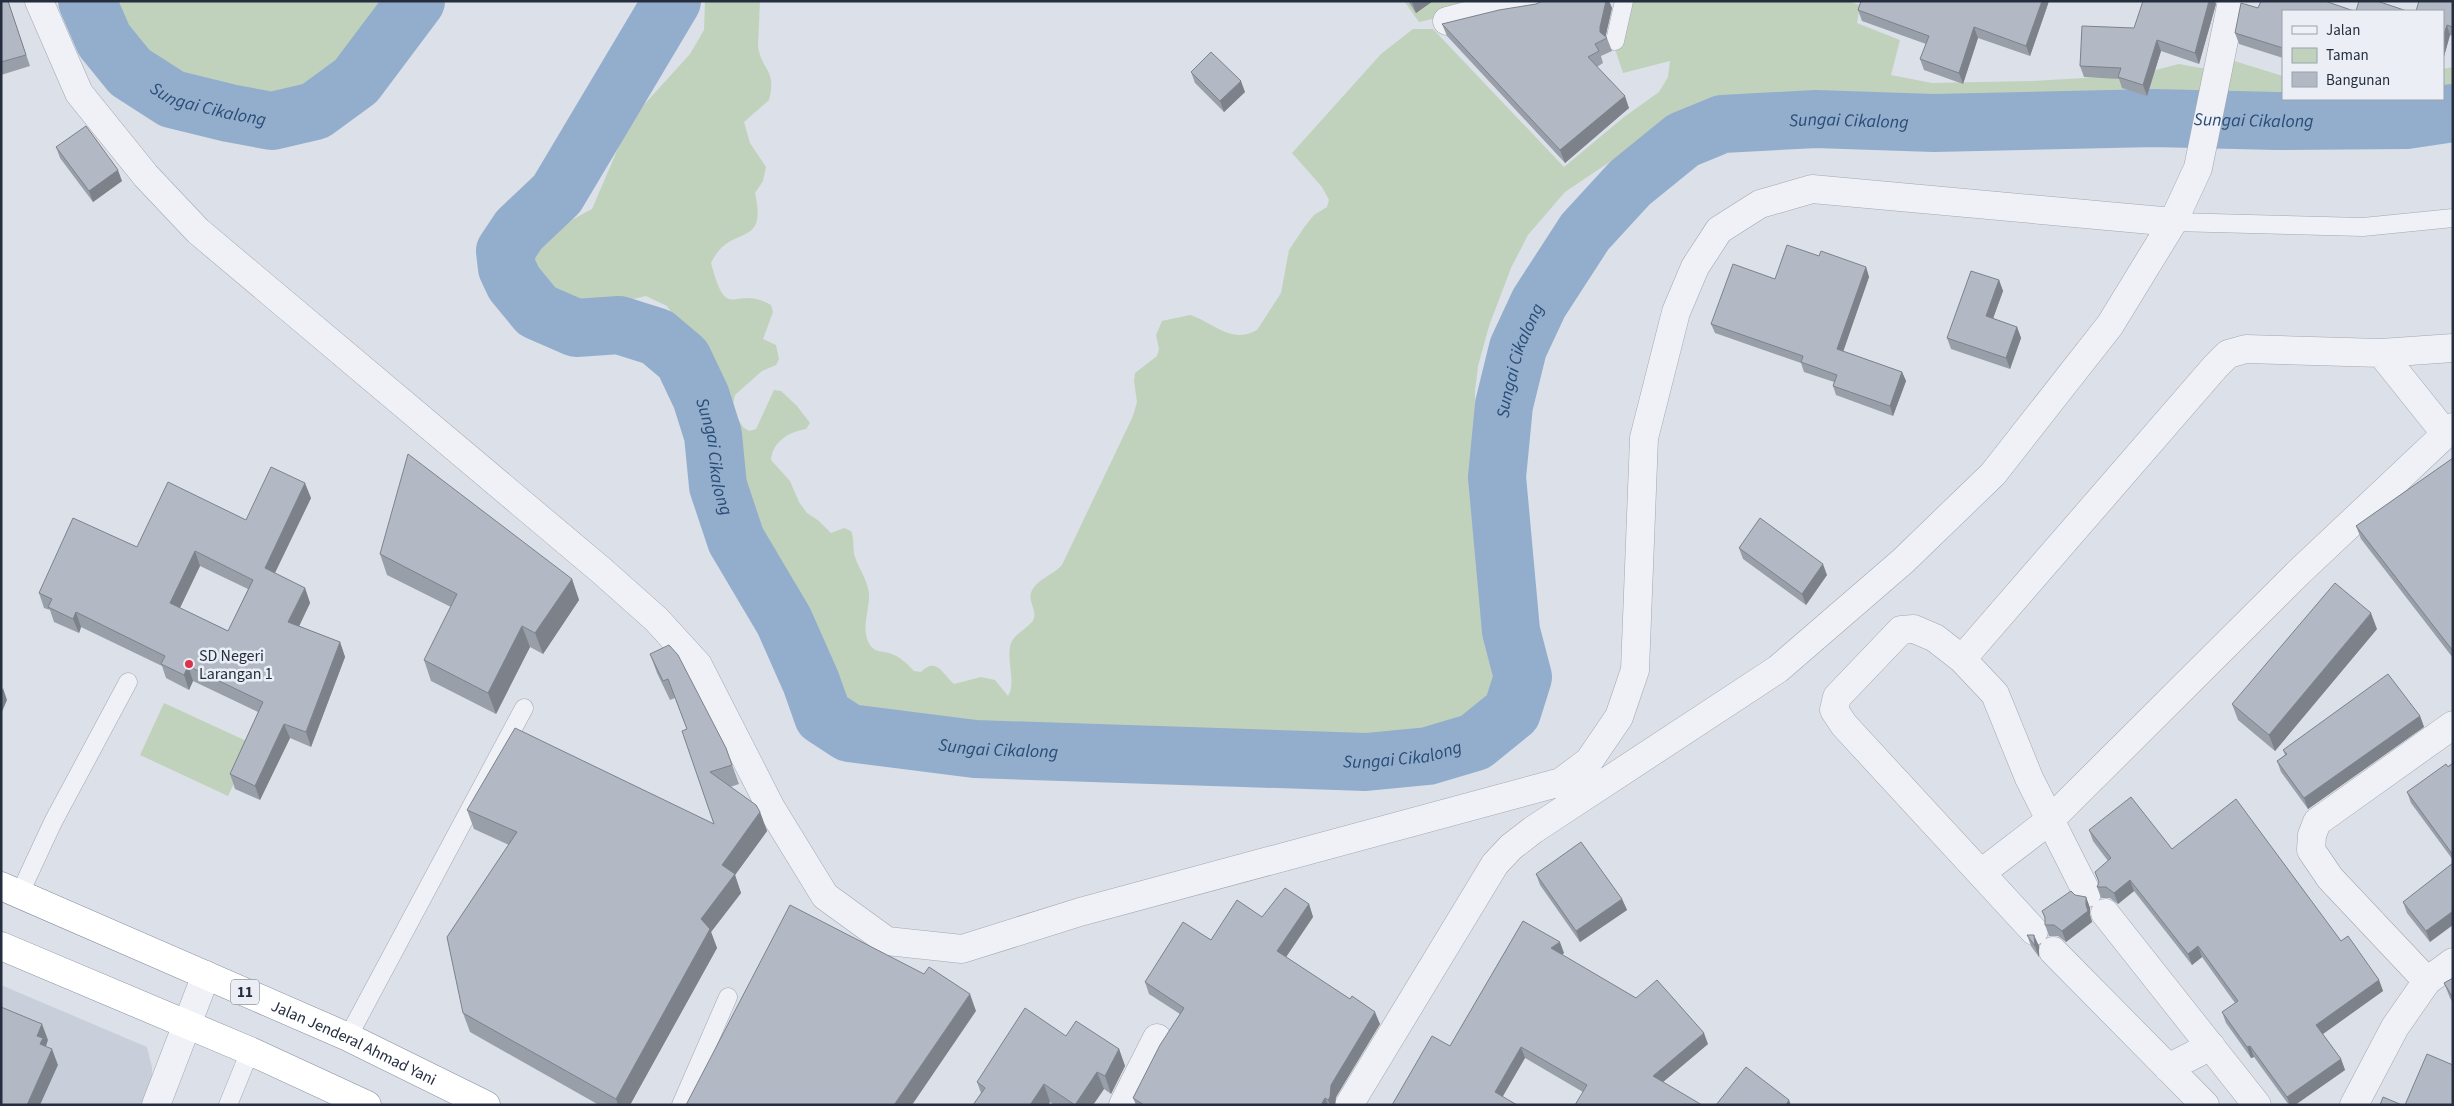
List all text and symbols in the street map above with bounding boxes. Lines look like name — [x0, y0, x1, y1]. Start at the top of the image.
legend — [2282, 10, 2444, 100]
text: Jalan — [2326, 20, 2360, 41]
text: Taman — [2326, 45, 2369, 66]
text: Bangunan — [2326, 70, 2390, 91]
water label: Sungai Cikalong — [145, 76, 268, 133]
water label: Sungai Cikalong — [1788, 107, 1909, 135]
water label: Sungai Cikalong — [2193, 107, 2314, 134]
water label: Sungai Cikalong — [1491, 299, 1550, 419]
water label: Sungai Cikalong — [689, 395, 739, 519]
place label: SD Negeri Larangan 1 — [199, 645, 273, 685]
marker: SD Negeri Larangan 1 — [183, 658, 195, 670]
water label: Sungai Cikalong — [937, 732, 1059, 765]
water label: Sungai Cikalong — [1343, 735, 1465, 775]
road number: 11 — [231, 980, 259, 1004]
street label: Jalan Jenderal Ahmad Yani — [268, 995, 440, 1091]

